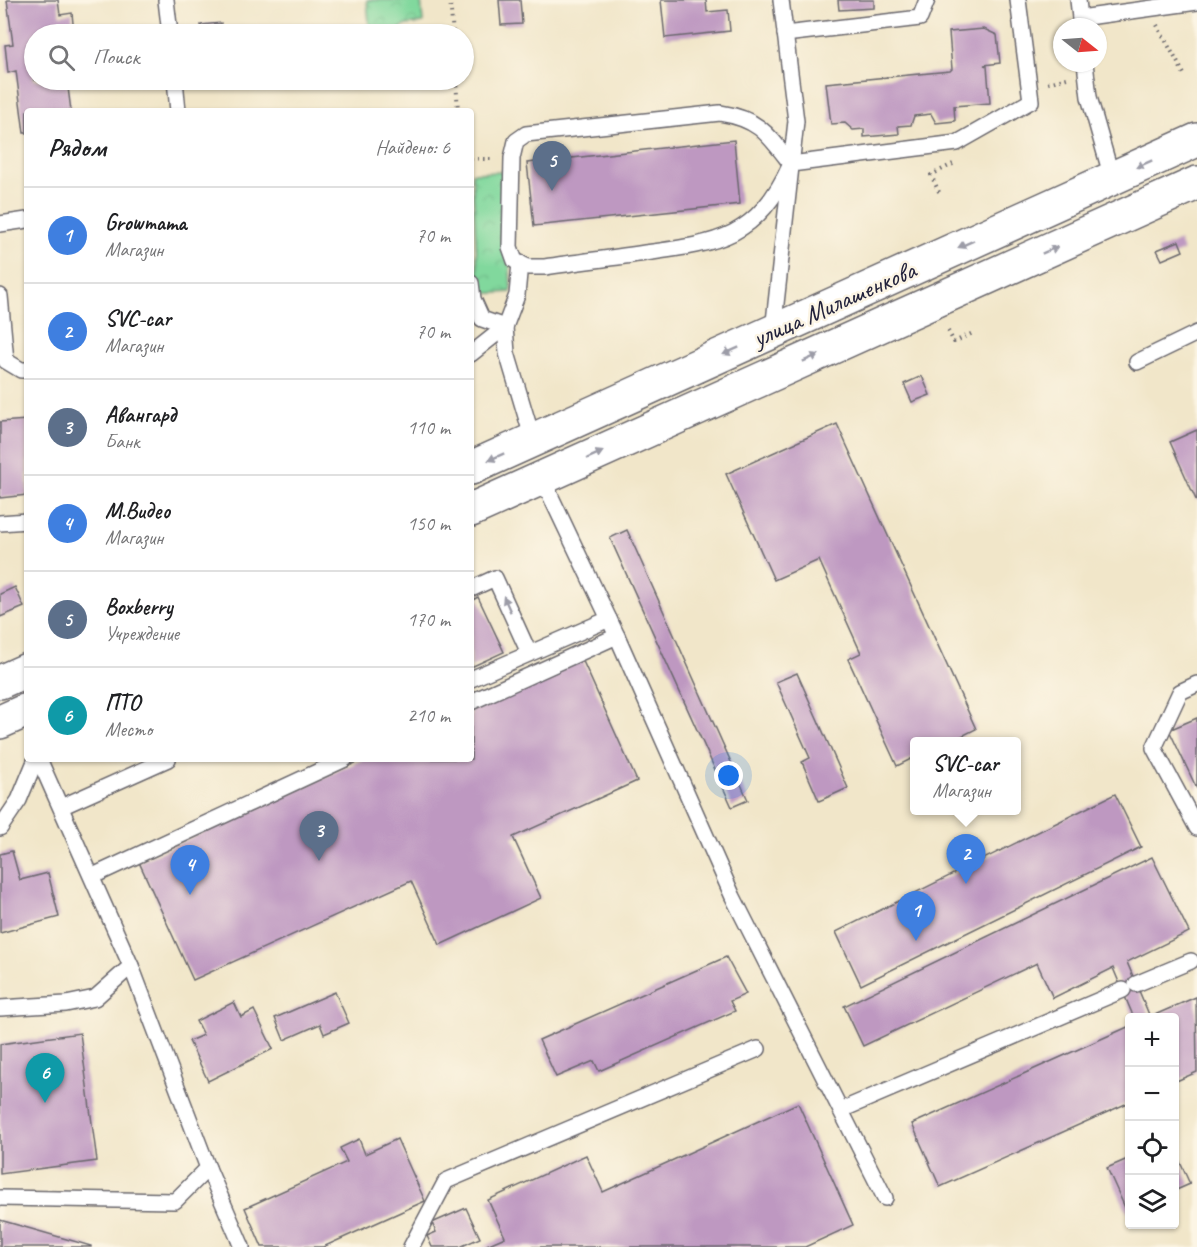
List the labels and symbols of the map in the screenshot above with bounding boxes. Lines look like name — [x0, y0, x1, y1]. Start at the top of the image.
north arrow — [1053, 18, 1107, 72]
pin: 5 — [532, 142, 572, 191]
one-way arrow — [1134, 159, 1152, 169]
one-way arrow — [957, 240, 975, 250]
one-way arrow — [1041, 245, 1059, 254]
street label: улица Милашенкова — [746, 253, 922, 355]
one-way arrow — [722, 346, 739, 355]
one-way arrow — [803, 353, 821, 363]
one-way arrow — [587, 450, 604, 459]
one-way arrow — [486, 452, 504, 462]
one-way arrow — [502, 595, 511, 612]
your location — [714, 761, 743, 790]
pin: 3 — [300, 812, 338, 861]
pin: 2 — [946, 834, 986, 884]
pin: 4 — [170, 846, 210, 895]
pin: 1 — [896, 892, 936, 941]
pin: 6 — [26, 1054, 64, 1103]

